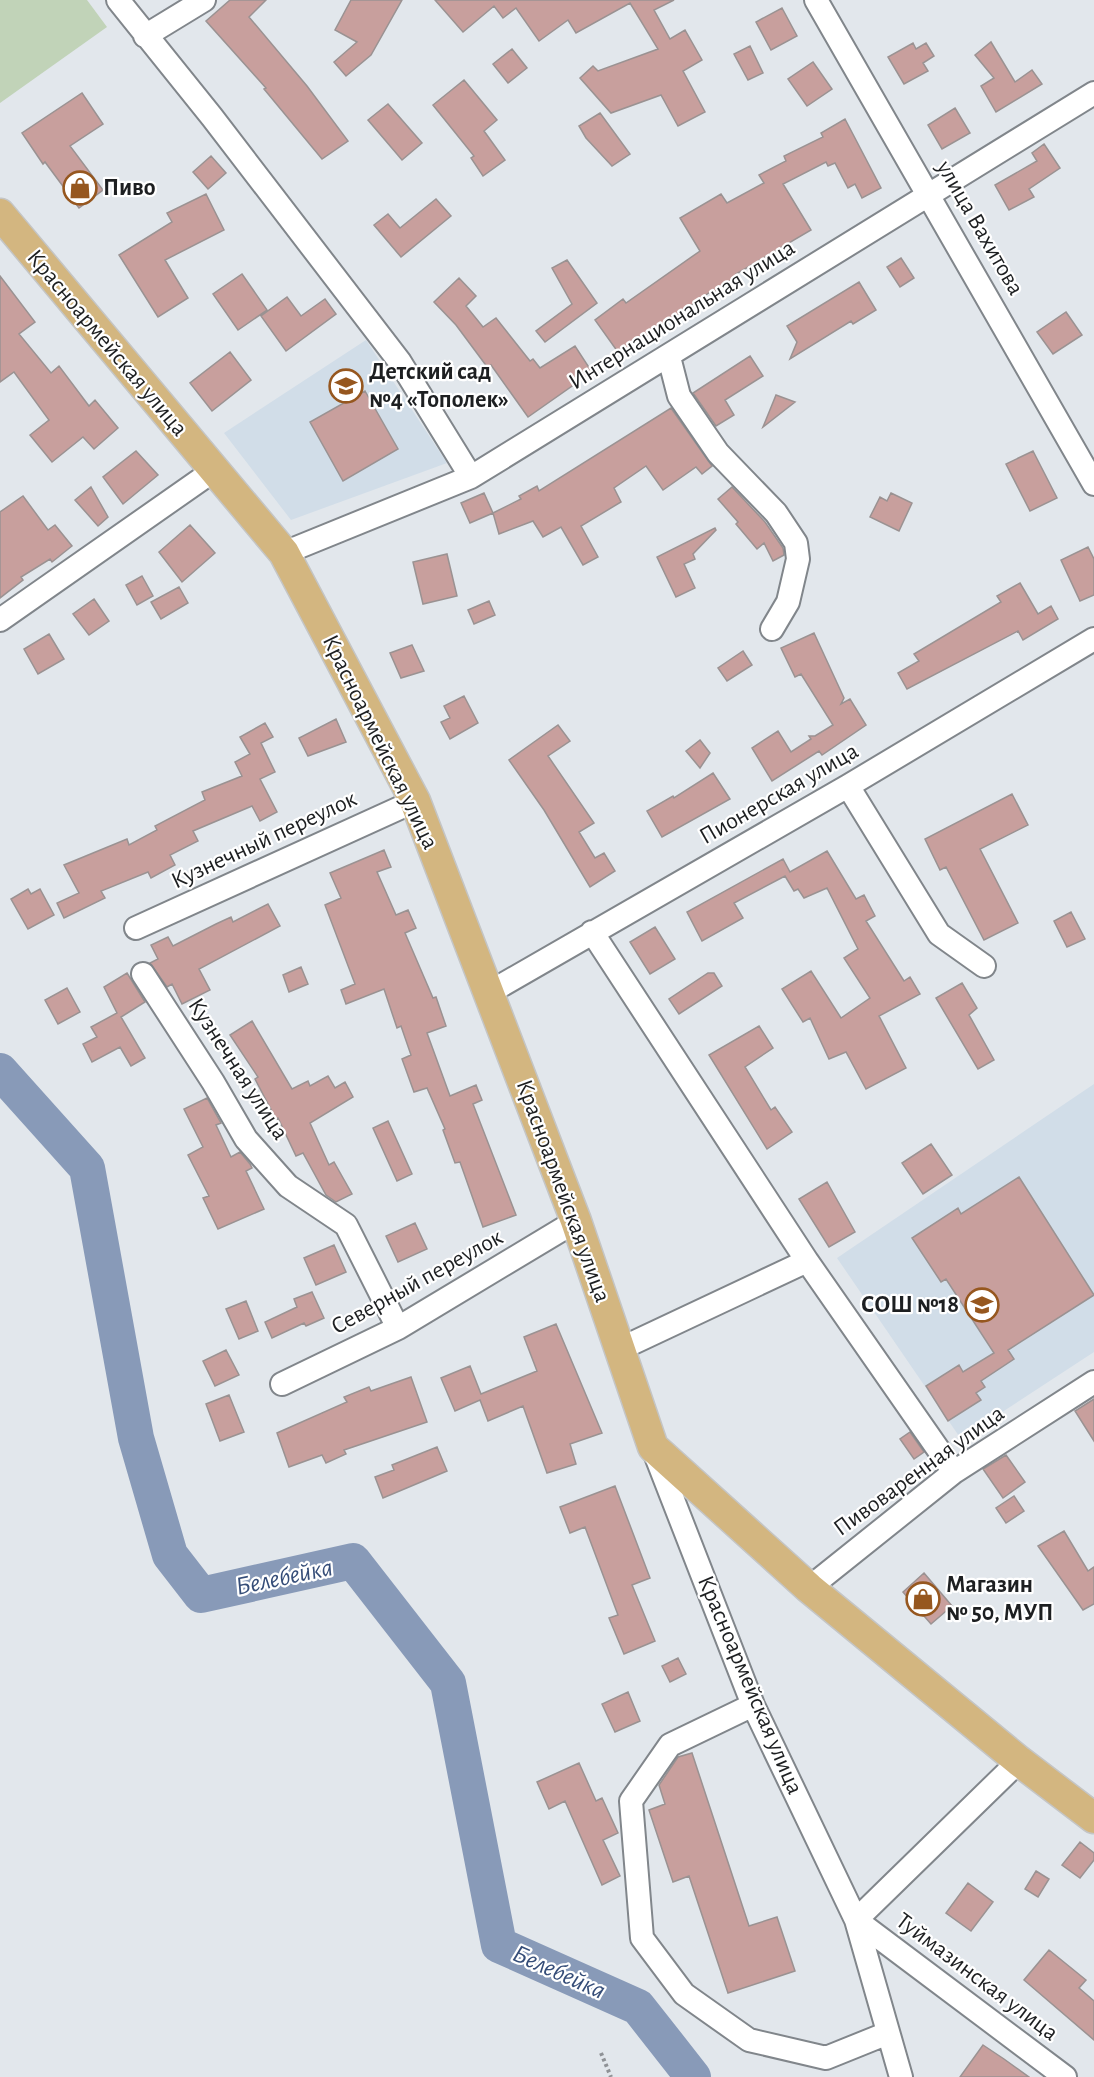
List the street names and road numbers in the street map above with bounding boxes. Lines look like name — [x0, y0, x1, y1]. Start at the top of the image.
street label: улица Вахитова — [931, 156, 1028, 299]
street label: Интернациональная улица — [565, 235, 799, 395]
street label: Красноармейская улица — [22, 245, 192, 441]
street label: Красноармейская улица — [318, 631, 442, 853]
street label: Пионерская улица — [696, 739, 862, 849]
street label: Кузнечный переулок — [168, 787, 360, 893]
street label: Кузнечная улица — [183, 994, 293, 1144]
street label: Красноармейская улица — [512, 1076, 614, 1306]
street label: Северный переулок — [327, 1225, 507, 1339]
street label: Пивоваренная улица — [829, 1401, 1009, 1541]
street label: Красноармейская улица — [693, 1572, 807, 1798]
street label: Туймазинская улица — [892, 1908, 1062, 2046]

